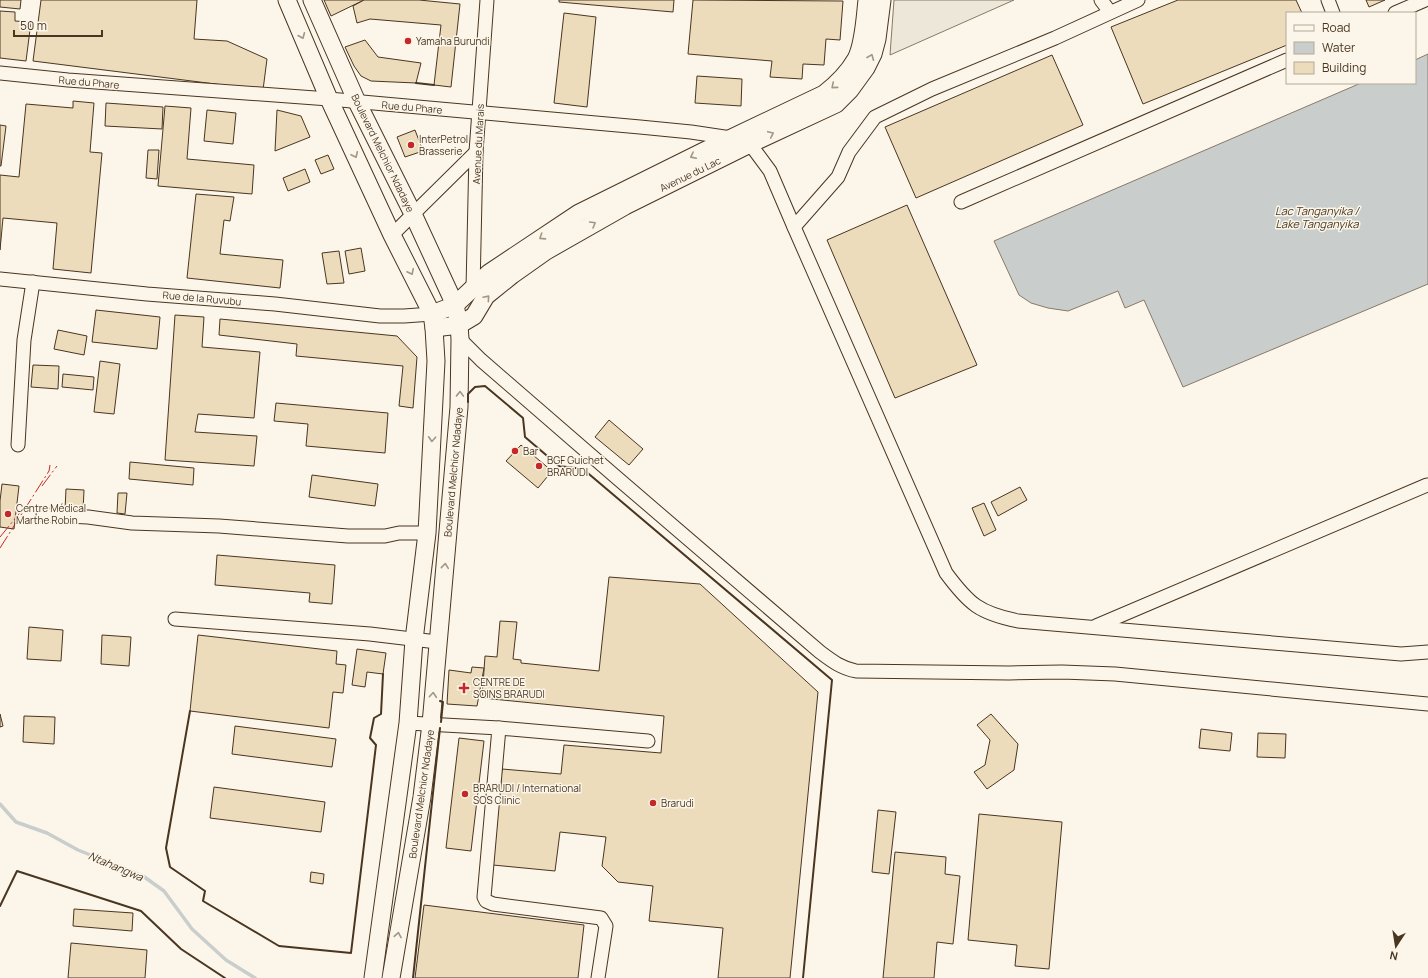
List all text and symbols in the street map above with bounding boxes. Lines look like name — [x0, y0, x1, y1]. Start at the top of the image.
scale bar — [14, 12, 102, 38]
legend — [1286, 12, 1416, 84]
text: 50 m — [20, 17, 47, 34]
text: Road — [1322, 19, 1350, 36]
one-way arrow — [298, 32, 306, 39]
place label: Yamaha Burundi — [416, 34, 490, 48]
marker: Yamaha Burundi — [403, 36, 413, 46]
text: Water — [1322, 39, 1356, 56]
one-way arrow — [866, 54, 874, 62]
text: Building — [1322, 59, 1366, 76]
street label: Rue du Phare — [58, 72, 120, 92]
one-way arrow — [831, 81, 839, 88]
street label: Boulevard Melchior Ndadaye — [348, 91, 418, 215]
street label: Rue du Phare — [381, 97, 443, 117]
street label: Avenue du Marais — [469, 103, 487, 185]
one-way arrow — [767, 131, 775, 139]
place label: InterPetrol Brasserie — [419, 132, 468, 158]
marker: InterPetrol Brasserie — [406, 140, 416, 150]
one-way arrow — [350, 151, 358, 158]
one-way arrow — [690, 151, 697, 159]
street label: Avenue du Lac — [657, 153, 723, 195]
water label: Lac Tanganyika / Lake Tanganyika — [1275, 203, 1361, 231]
one-way arrow — [589, 222, 596, 229]
one-way arrow — [539, 233, 546, 240]
one-way arrow — [406, 268, 414, 275]
street label: Rue de la Ruvubu — [162, 288, 242, 308]
one-way arrow — [482, 295, 489, 302]
one-way arrow — [455, 391, 464, 397]
street label: Boulevard Melchior Ndadaye — [440, 406, 466, 537]
one-way arrow — [428, 436, 437, 442]
place label: Bar — [523, 444, 539, 458]
marker: Bar — [510, 446, 520, 456]
place label: BGF Guichet BRARUDI — [547, 453, 604, 479]
marker: BGF Guichet BRARUDI — [534, 461, 544, 471]
place label: Centre Médical Marthe Robin — [16, 501, 86, 527]
marker: Centre Médical Marthe Robin — [3, 509, 13, 519]
one-way arrow — [440, 563, 449, 569]
place label: CENTRE DE SOINS BRARUDI — [473, 675, 545, 701]
marker: CENTRE DE SOINS BRARUDI — [458, 682, 470, 694]
one-way arrow — [428, 692, 437, 698]
street label: Boulevard Melchior Ndadaye — [405, 728, 437, 859]
place label: BRARUDI / International SOS Clinic — [473, 781, 581, 807]
marker: BRARUDI / International SOS Clinic — [460, 789, 470, 799]
place label: Brarudi — [661, 796, 694, 810]
marker: Brarudi — [648, 798, 658, 808]
water label: Ntahangwa — [86, 848, 146, 885]
north arrow — [1376, 926, 1416, 966]
one-way arrow — [394, 932, 402, 938]
text: N — [1388, 948, 1399, 964]

